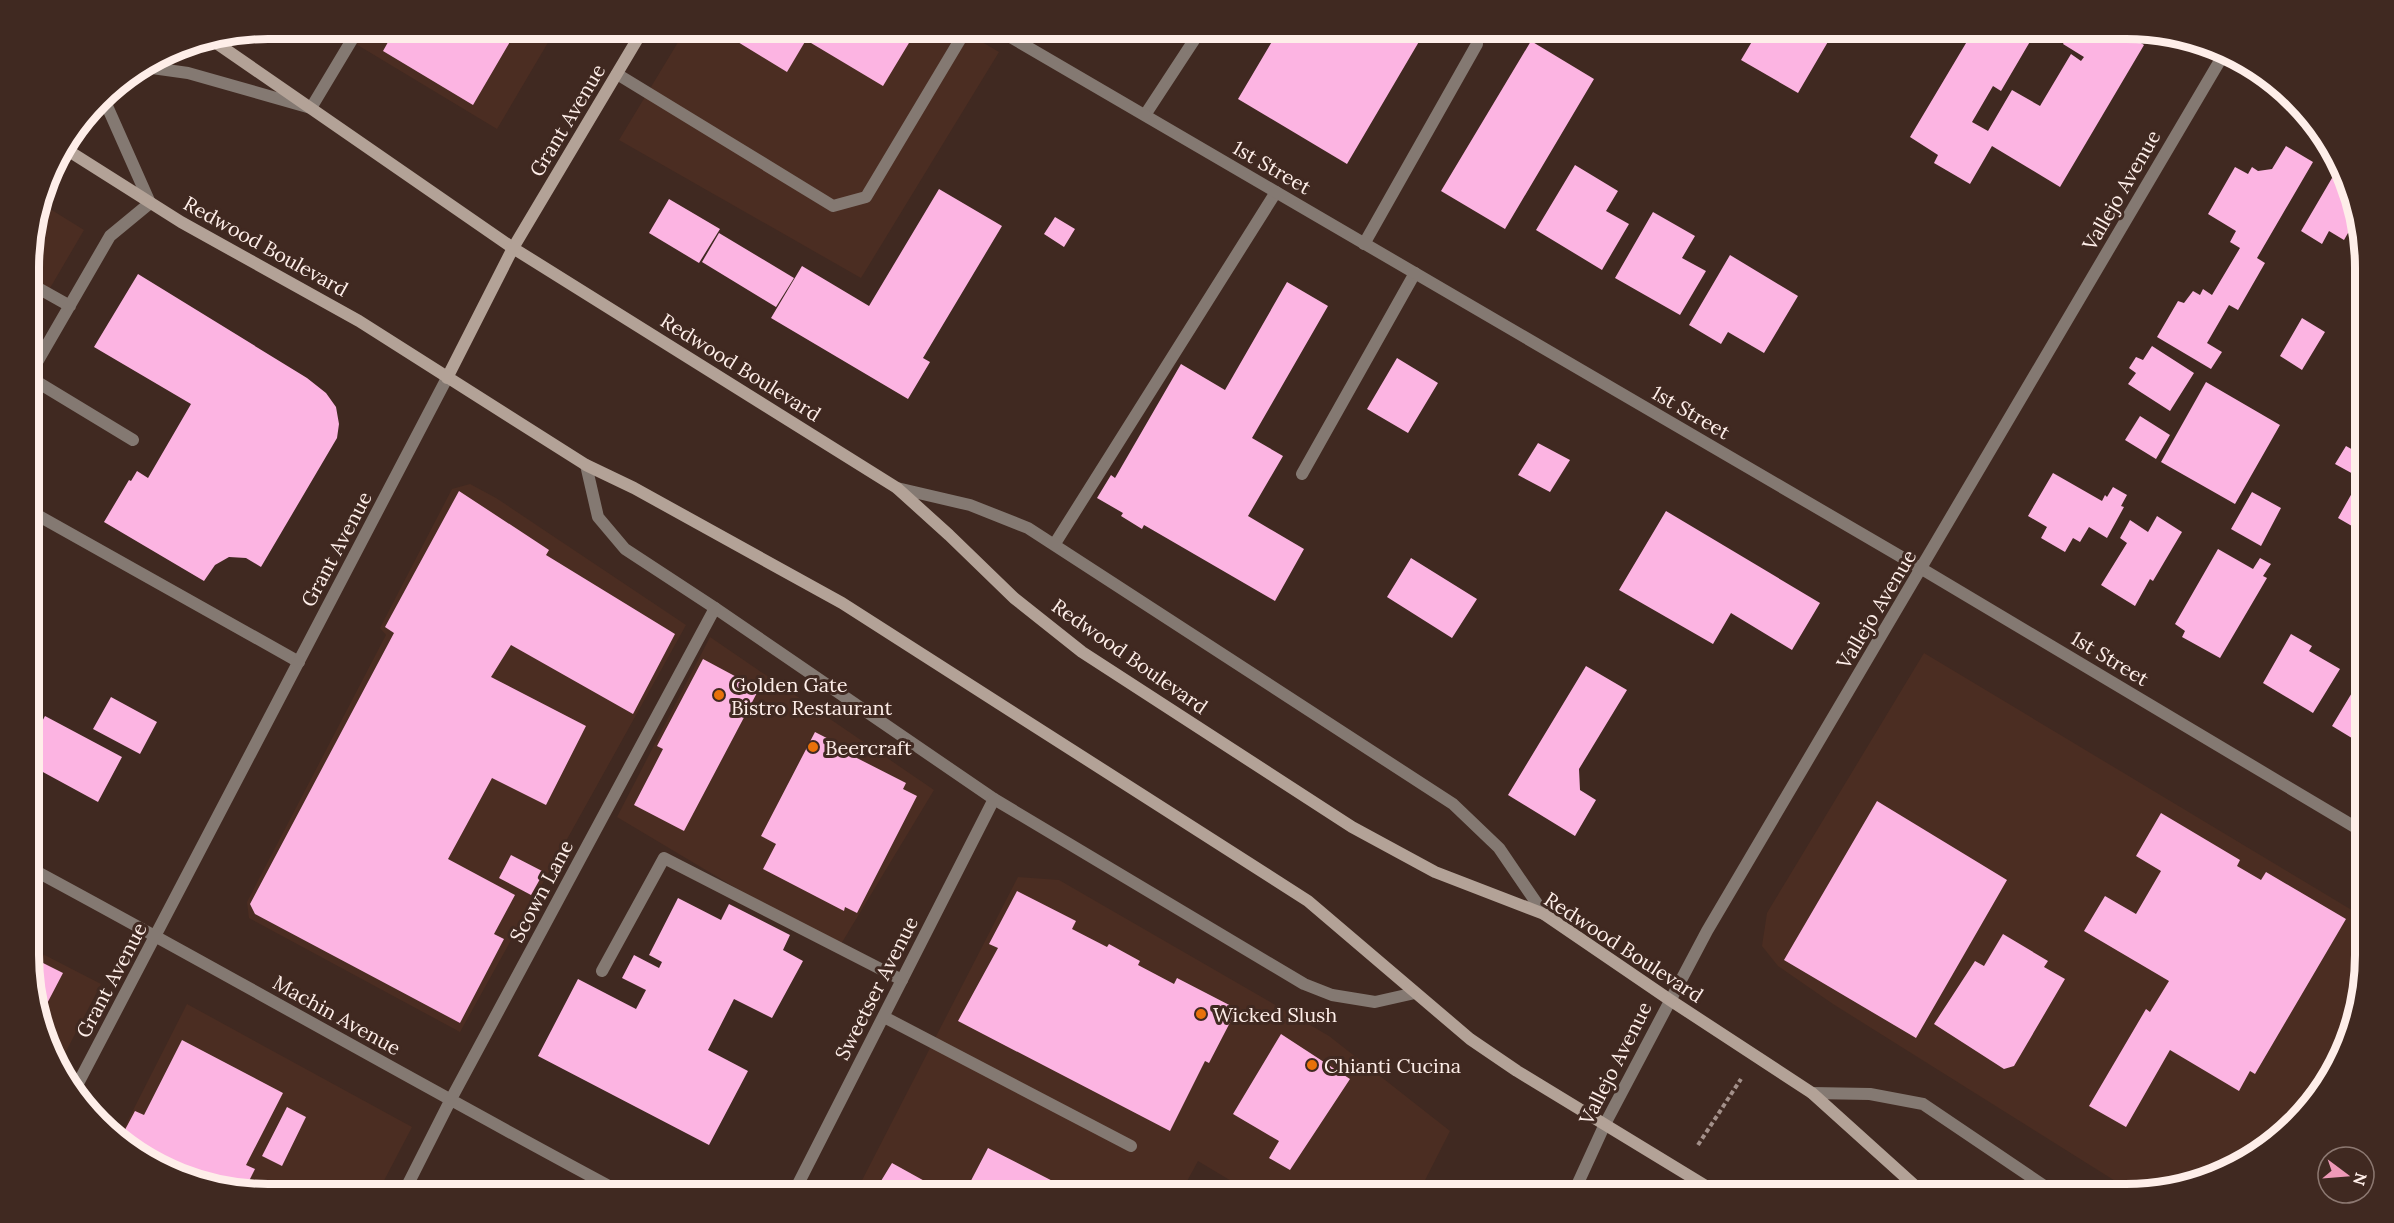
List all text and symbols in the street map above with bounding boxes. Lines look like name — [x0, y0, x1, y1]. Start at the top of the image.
street label: Grant Avenue — [524, 59, 610, 181]
street label: Vallejo Avenue — [2076, 125, 2166, 255]
street label: 1st Street — [1228, 135, 1316, 200]
street label: Redwood Boulevard — [179, 190, 353, 302]
street label: Redwood Boulevard — [656, 308, 826, 426]
street label: 1st Street — [1647, 380, 1735, 445]
street label: Grant Avenue — [295, 487, 377, 611]
street label: Vallejo Avenue — [1830, 545, 1921, 674]
street label: Redwood Boulevard — [1047, 593, 1213, 719]
street label: 1st Street — [2067, 625, 2154, 691]
place label: Golden Gate Bistro Restaurant — [731, 672, 893, 720]
marker: Golden Gate Bistro Restaurant — [712, 688, 726, 702]
place label: Beercraft — [825, 735, 912, 760]
marker: Beercraft — [806, 740, 820, 754]
street label: Scown Lane — [504, 836, 578, 946]
street label: Redwood Boulevard — [1540, 886, 1708, 1008]
street label: Sweetser Avenue — [829, 912, 923, 1064]
street label: Grant Avenue — [70, 918, 152, 1042]
street label: Machin Avenue — [269, 970, 405, 1060]
street label: Vallejo Avenue — [1573, 997, 1657, 1130]
place label: Wicked Slush — [1213, 1002, 1337, 1027]
marker: Wicked Slush — [1194, 1007, 1208, 1021]
place label: Chianti Cucina — [1324, 1053, 1461, 1078]
marker: Chianti Cucina — [1305, 1058, 1319, 1072]
north arrow — [2316, 1145, 2376, 1205]
text: N — [2349, 1170, 2372, 1188]

